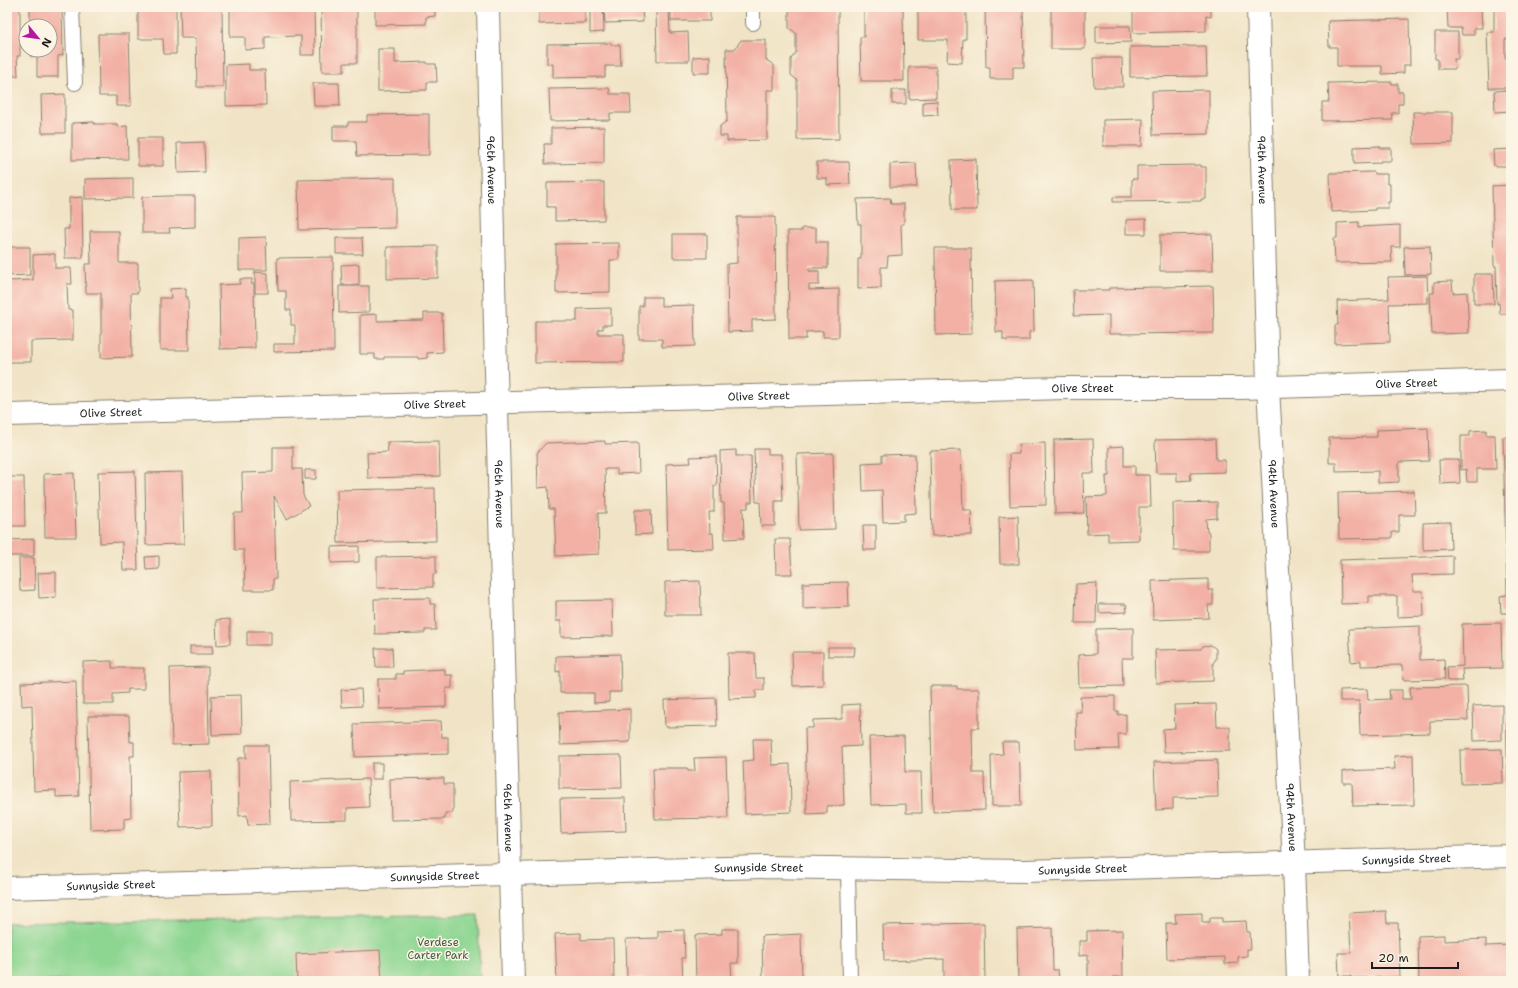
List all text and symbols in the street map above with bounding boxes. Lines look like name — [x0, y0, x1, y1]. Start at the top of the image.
north arrow — [18, 18, 58, 58]
text: N — [37, 35, 55, 50]
street label: 96th Avenue — [483, 135, 500, 205]
street label: 94th Avenue — [1254, 135, 1271, 205]
street label: Olive Street — [1375, 375, 1438, 392]
street label: Olive Street — [1051, 380, 1114, 396]
street label: Olive Street — [727, 388, 790, 404]
street label: Olive Street — [403, 396, 466, 412]
street label: Olive Street — [80, 404, 143, 421]
street label: 96th Avenue — [491, 459, 508, 529]
street label: 94th Avenue — [1264, 459, 1283, 529]
street label: 94th Avenue — [1282, 782, 1301, 852]
street label: 96th Avenue — [500, 783, 517, 852]
street label: Sunnyside Street — [1362, 850, 1451, 868]
street label: Sunnyside Street — [714, 859, 804, 876]
street label: Sunnyside Street — [1038, 860, 1128, 878]
street label: Sunnyside Street — [390, 867, 480, 885]
street label: Sunnyside Street — [66, 876, 156, 894]
park label: Verdese Carter Park — [407, 935, 469, 963]
scale bar — [1372, 944, 1458, 970]
text: 20 m — [1378, 950, 1409, 966]

